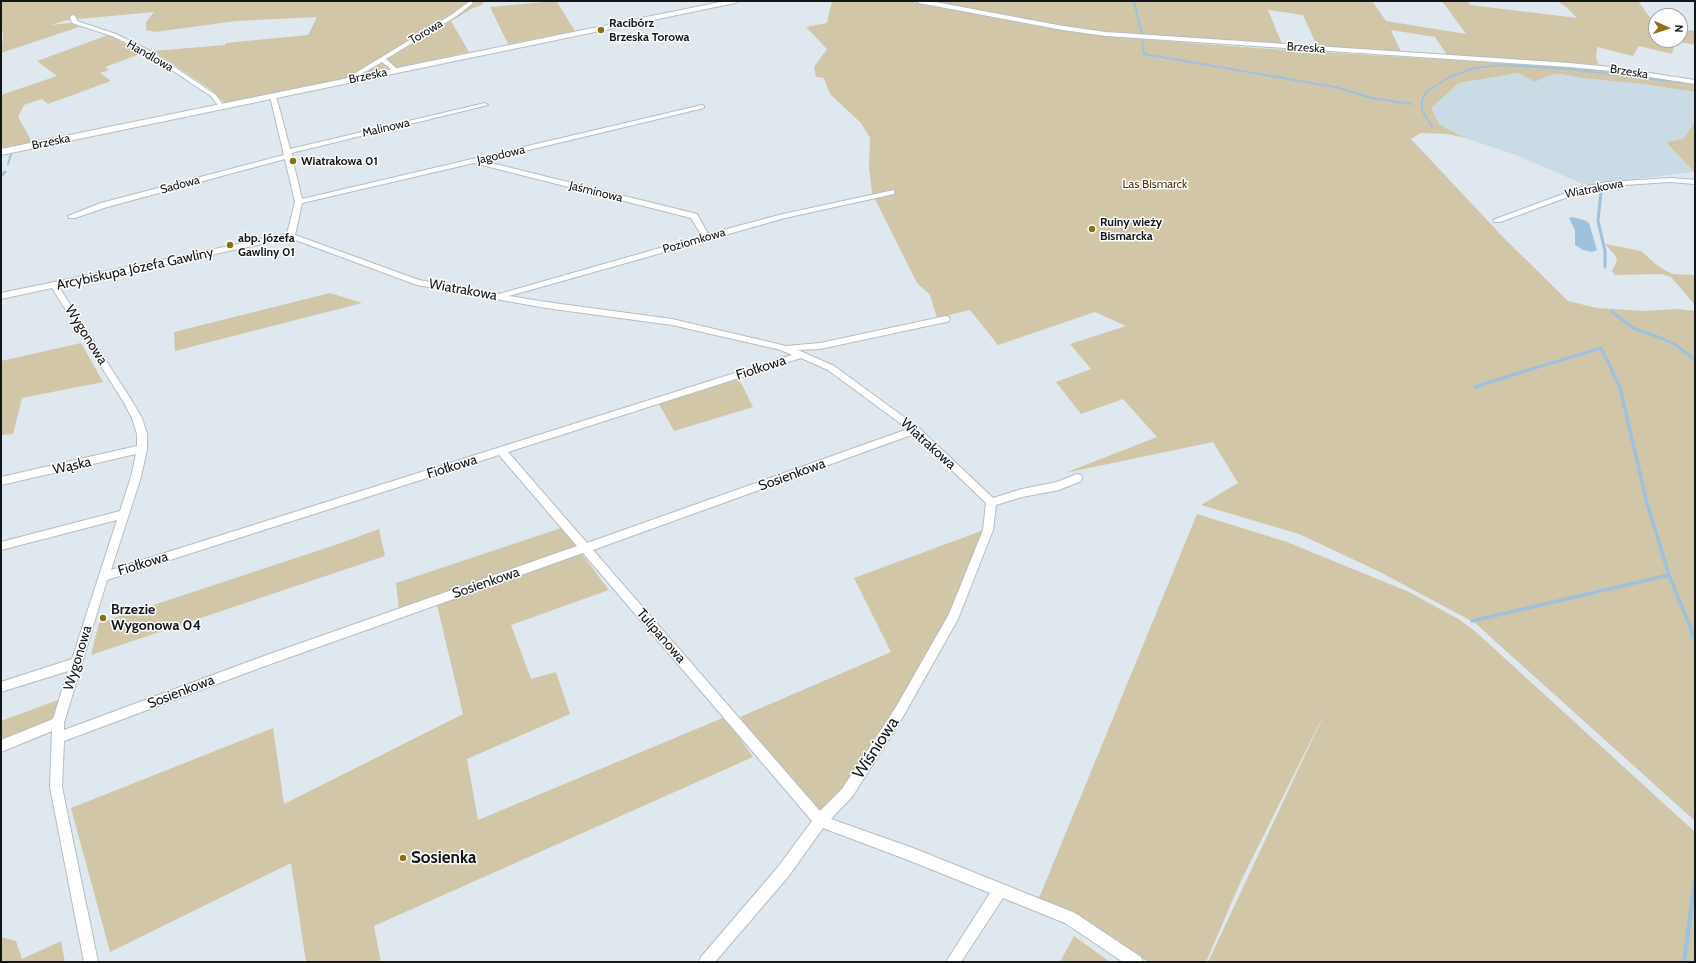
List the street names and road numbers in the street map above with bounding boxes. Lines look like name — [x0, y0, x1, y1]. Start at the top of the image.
street label: Torowa — [407, 16, 445, 48]
street label: Handlowa — [124, 37, 176, 75]
street label: Brzeska — [1286, 39, 1326, 57]
street label: Brzeska — [1609, 62, 1649, 82]
street label: Brzeska — [348, 65, 388, 87]
street label: Malinowa — [361, 116, 411, 140]
street label: Brzeska — [31, 131, 71, 153]
street label: Jagodowa — [476, 142, 526, 168]
street label: Sadowa — [159, 173, 201, 197]
street label: Wiatrakowa — [1564, 176, 1624, 202]
street label: Jaśminowa — [568, 178, 624, 206]
street label: Poziomkowa — [661, 225, 727, 257]
street label: Arcybiskupa Józefa Gawliny — [55, 244, 215, 294]
street label: Wiatrakowa — [428, 276, 498, 304]
street label: Wygonowa — [61, 302, 111, 368]
street label: Fiołkowa — [734, 352, 788, 384]
street label: Wiatrakowa — [897, 415, 959, 473]
street label: Fiołkowa — [425, 451, 479, 483]
street label: Wąska — [51, 453, 93, 479]
street label: Sosienkowa — [756, 455, 828, 495]
street label: Fiołkowa — [116, 548, 170, 580]
street label: Sosienkowa — [450, 564, 522, 602]
street label: Tulipanowa — [633, 605, 689, 667]
street label: Wygonowa — [60, 623, 96, 693]
street label: Sosienkowa — [145, 672, 217, 712]
street label: Wiśniowa — [849, 713, 903, 783]

